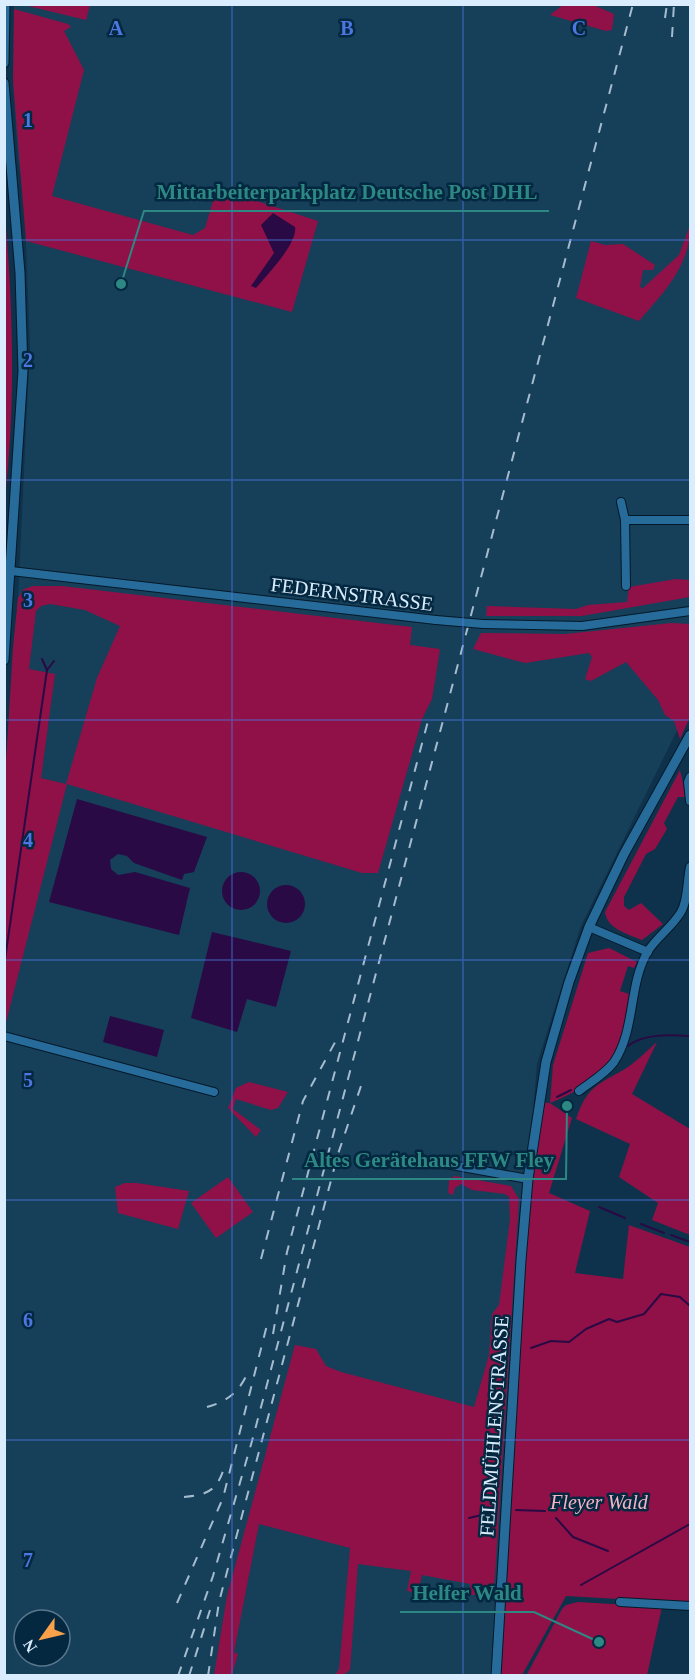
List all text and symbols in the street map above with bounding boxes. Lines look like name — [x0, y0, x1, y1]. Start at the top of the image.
text: A — [109, 17, 124, 39]
text: B — [340, 17, 354, 39]
text: C — [572, 17, 586, 39]
text: 1 — [23, 109, 33, 131]
callout: Mittarbeiterparkplatz Deutsche Post DHL — [144, 172, 549, 211]
text: Mittarbeiterparkplatz Deutsche Post DHL — [157, 180, 537, 204]
text: 2 — [23, 349, 33, 371]
street label: FEDERNSTRASSE — [270, 573, 434, 615]
text: 3 — [23, 589, 33, 611]
text: 4 — [23, 829, 33, 851]
text: 5 — [23, 1069, 33, 1091]
callout: Altes Gerätehaus FFW Fley — [292, 1140, 566, 1179]
text: Altes Gerätehaus FFW Fley — [304, 1148, 554, 1172]
text: 6 — [23, 1309, 33, 1331]
street label: FELDMÜHLENSTRASSE — [475, 1315, 513, 1537]
park label: Fleyer Wald — [549, 1491, 649, 1514]
text: 7 — [23, 1549, 33, 1571]
callout: Helfer Wald — [400, 1573, 534, 1612]
text: Helfer Wald — [412, 1581, 522, 1605]
north arrow — [12, 1608, 72, 1668]
text: N — [19, 1636, 40, 1656]

